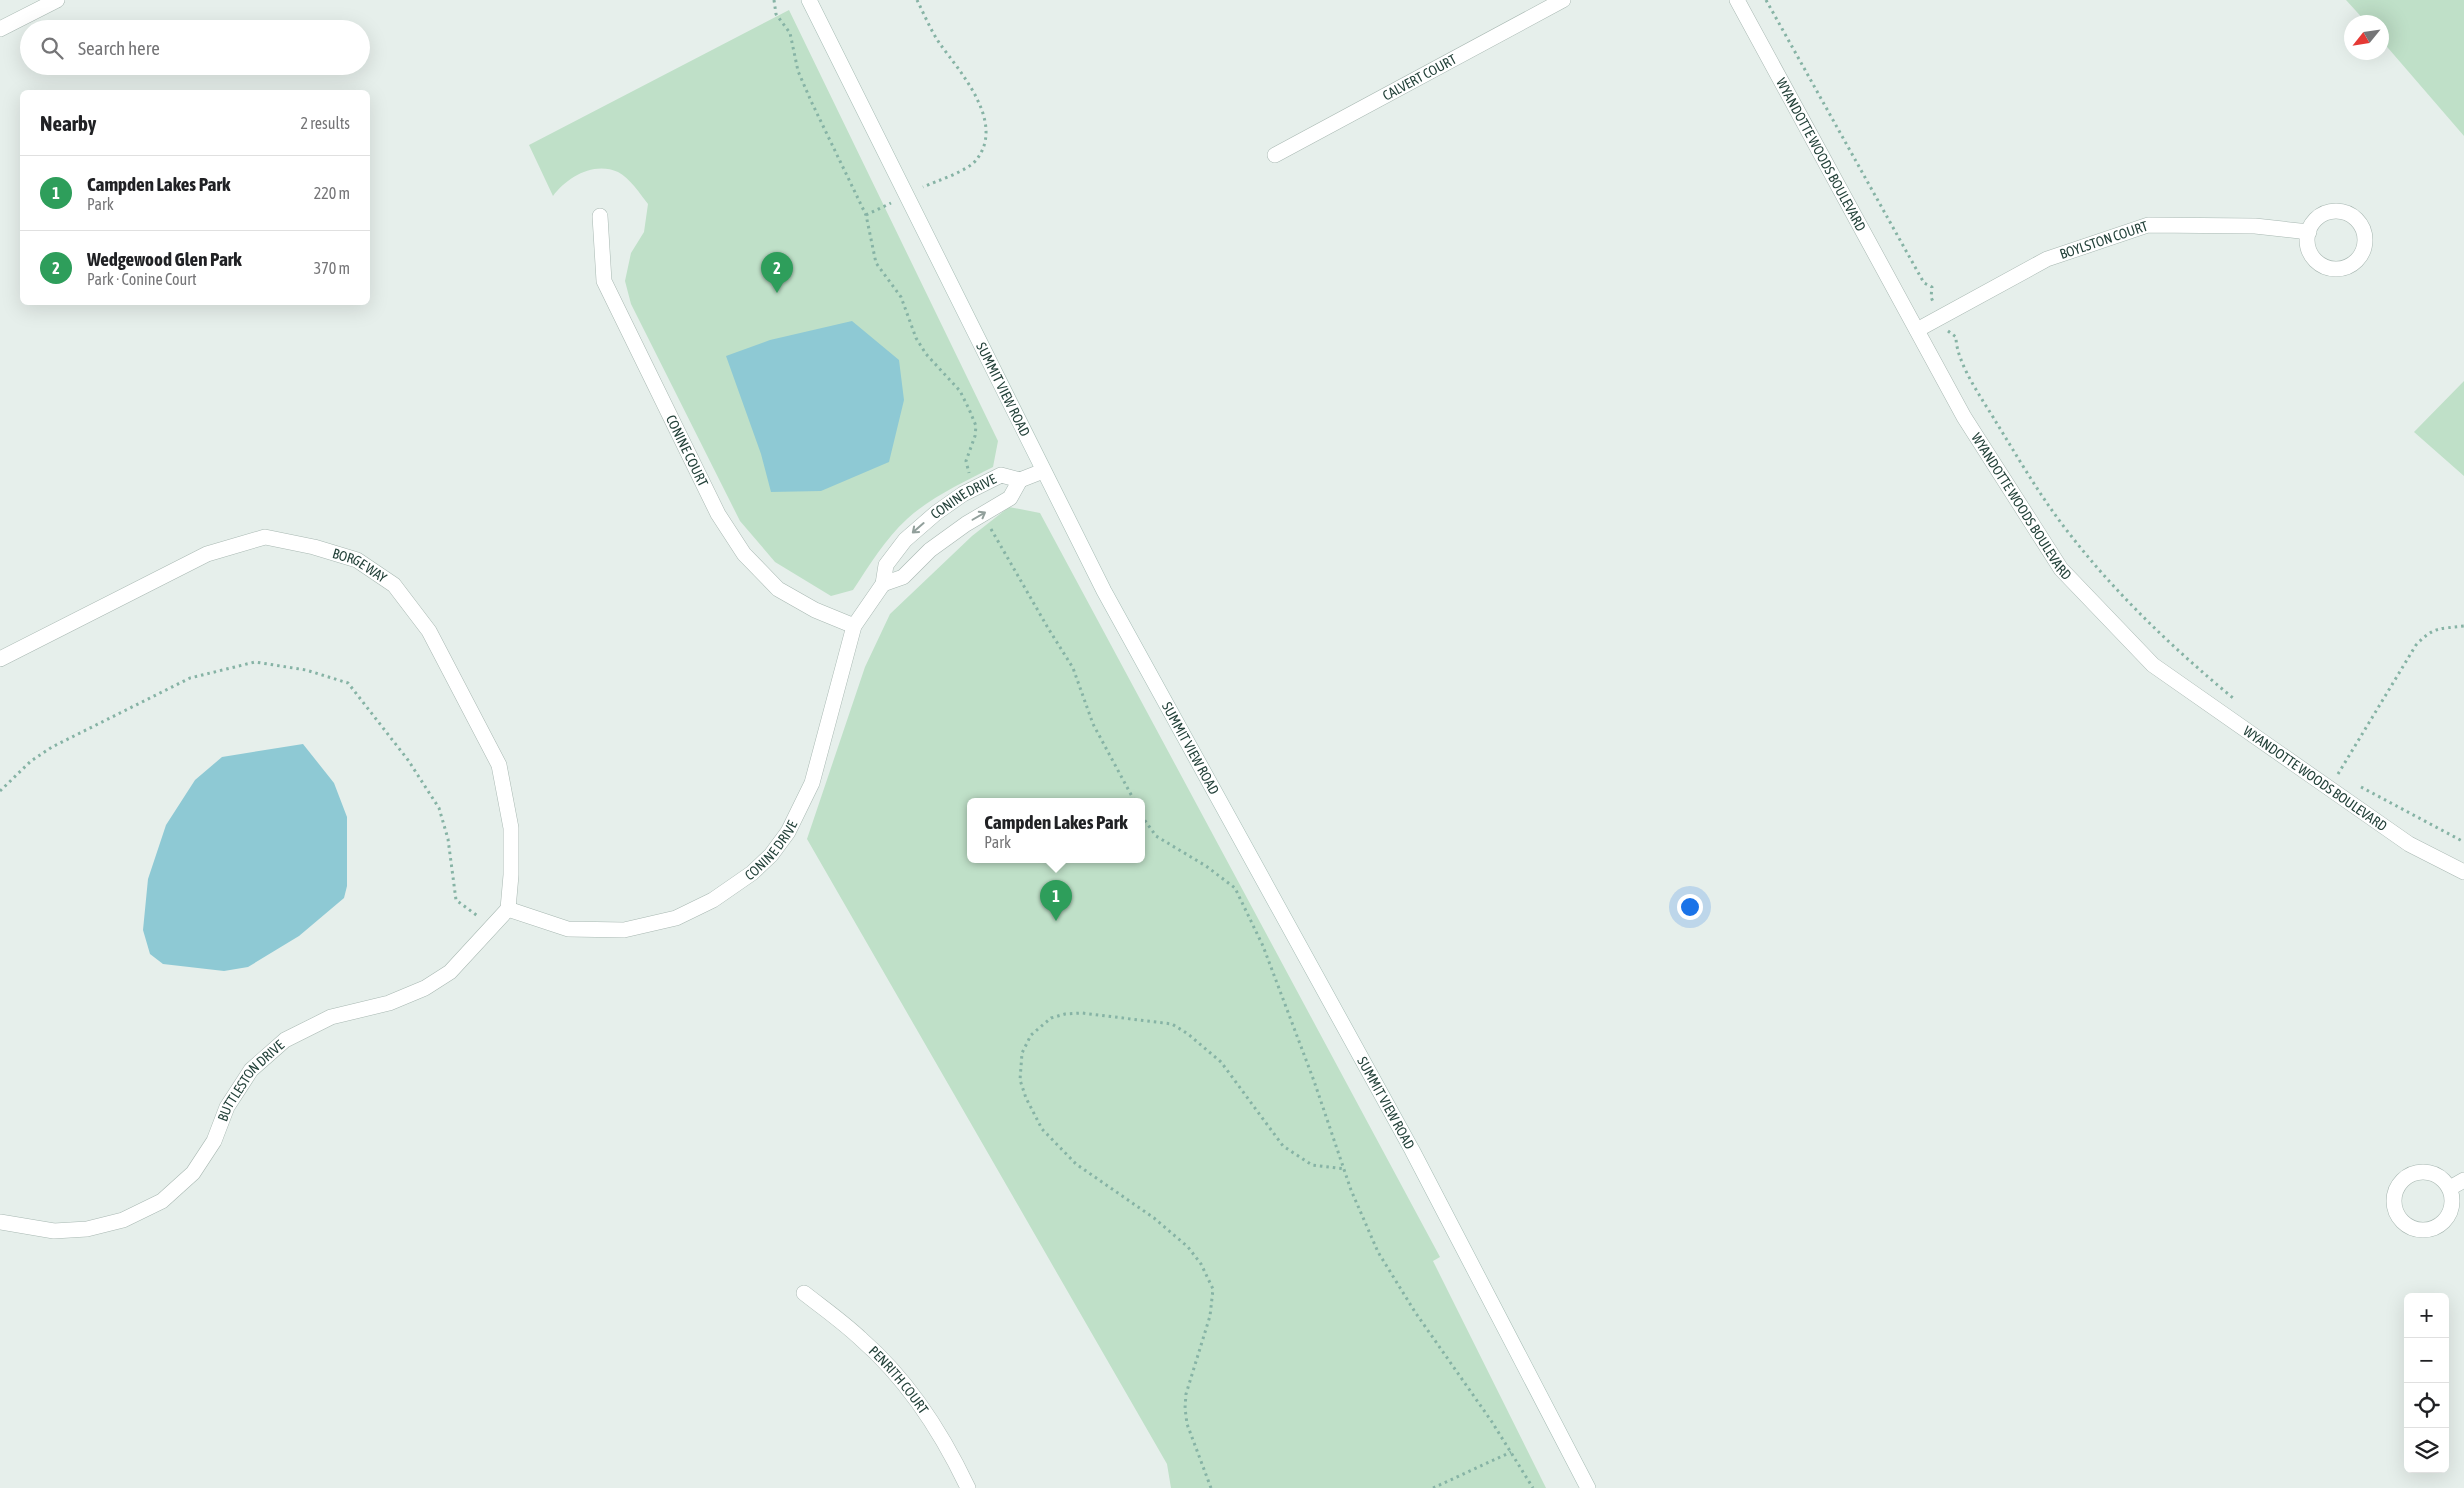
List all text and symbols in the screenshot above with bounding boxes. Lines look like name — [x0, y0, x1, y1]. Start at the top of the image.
north arrow — [2344, 15, 2389, 60]
search box — [20, 20, 370, 75]
icon: search — [38, 34, 66, 62]
text: Search here — [78, 37, 160, 59]
street label: CALVERT COURT — [1380, 51, 1459, 104]
street label: WYANDOTTE WOODS BOULEVARD — [1773, 75, 1869, 234]
text: Nearby — [40, 111, 96, 135]
text: 2 results — [300, 114, 350, 132]
text: Campden Lakes Park — [87, 173, 230, 195]
text: 1 — [52, 184, 60, 202]
text: 220 m — [314, 184, 350, 202]
text: Park — [87, 195, 114, 213]
street label: BOYLSTON COURT — [2058, 218, 2150, 262]
text: Wedgewood Glen Park — [87, 248, 242, 270]
pin: 2 — [761, 252, 793, 293]
text: 2 — [52, 259, 60, 277]
text: 370 m — [314, 259, 350, 277]
text: Park · Conine Court — [87, 270, 197, 288]
street label: SUMMIT VIEW ROAD — [973, 340, 1033, 439]
street label: CONINE COURT — [663, 412, 711, 489]
street label: WYANDOTTE WOODS BOULEVARD — [1968, 430, 2075, 583]
street label: CONINE DRIVE — [927, 471, 999, 522]
one-way arrow — [971, 511, 985, 521]
one-way arrow — [912, 522, 925, 534]
street label: BORGE WAY — [331, 545, 390, 586]
street label: SUMMIT VIEW ROAD — [1159, 699, 1223, 797]
street label: WYANDOTTE WOODS BOULEVARD — [2240, 723, 2390, 834]
popup — [967, 798, 1145, 863]
text: Campden Lakes Park — [984, 811, 1128, 833]
street label: CONINE DRIVE — [742, 818, 800, 884]
text: Park — [984, 833, 1011, 851]
pin: 1 — [1040, 880, 1072, 921]
your location — [1677, 894, 1703, 920]
street label: BUTTLESTON DRIVE — [214, 1037, 287, 1124]
street label: SUMMIT VIEW ROAD — [1354, 1054, 1418, 1152]
map controls — [2404, 1293, 2449, 1473]
button: + — [2404, 1293, 2449, 1338]
button: − — [2404, 1338, 2449, 1383]
street label: PENRITH COURT — [866, 1343, 932, 1417]
button: locate — [2404, 1383, 2449, 1428]
button: layers — [2404, 1428, 2449, 1473]

